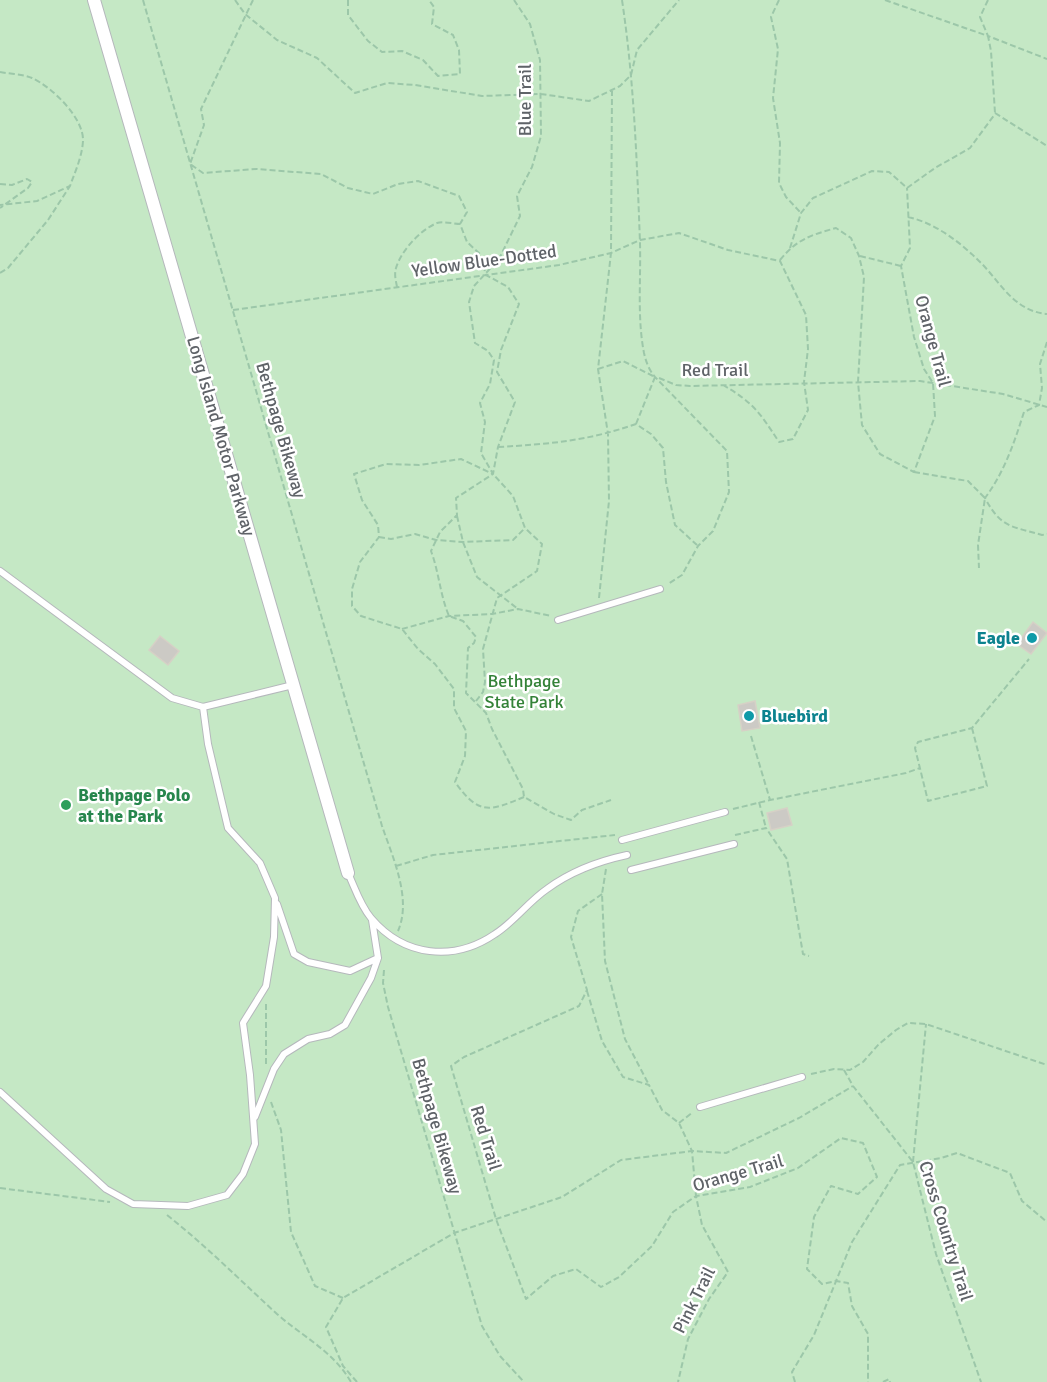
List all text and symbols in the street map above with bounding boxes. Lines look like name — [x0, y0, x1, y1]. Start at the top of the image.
street label: Blue Trail — [514, 64, 536, 136]
street label: Yellow Blue-Dotted — [410, 240, 558, 282]
street label: Orange Trail — [910, 293, 956, 389]
street label: Long Island Motor Parkway — [182, 333, 260, 539]
street label: Bethpage Bikeway — [251, 359, 311, 501]
street label: Red Trail — [682, 359, 748, 381]
place label: Eagle — [977, 627, 1020, 649]
marker: Eagle — [1025, 631, 1039, 645]
park label: Bethpage State Park — [485, 670, 563, 713]
place label: Bluebird — [761, 705, 828, 727]
marker: Bluebird — [742, 709, 756, 723]
place label: Bethpage Polo at the Park — [78, 784, 190, 827]
marker: Bethpage Polo at the Park — [59, 798, 73, 812]
street label: Bethpage Bikeway — [407, 1055, 467, 1197]
street label: Red Trail — [466, 1103, 506, 1173]
street label: Orange Trail — [690, 1150, 786, 1196]
street label: Cross Country Trail — [914, 1158, 978, 1304]
street label: Pink Trail — [668, 1263, 720, 1337]

